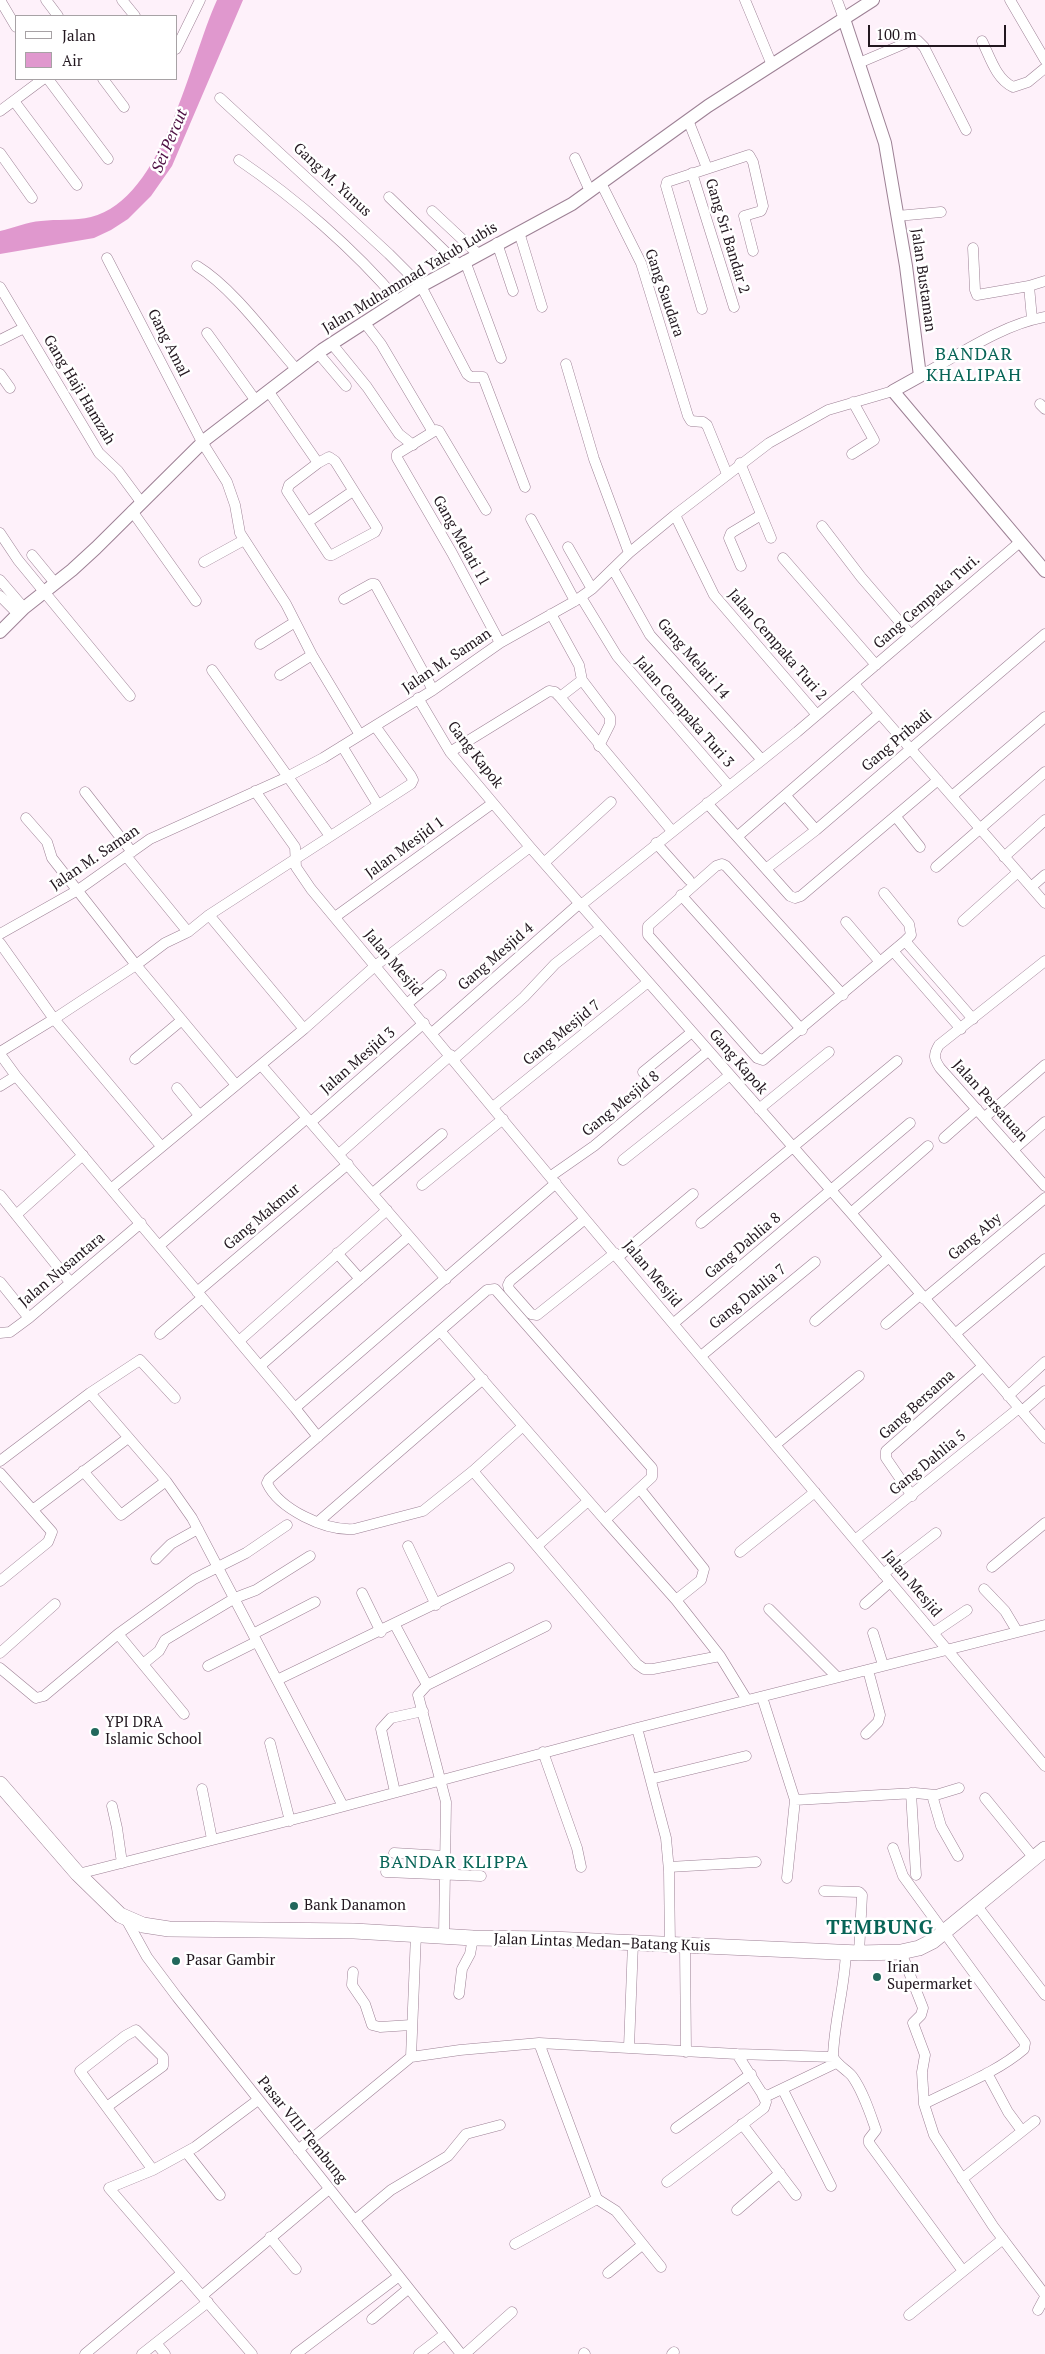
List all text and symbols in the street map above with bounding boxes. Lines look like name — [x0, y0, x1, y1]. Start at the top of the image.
legend — [15, 15, 178, 80]
scale bar — [870, 15, 1008, 47]
text: 100 m — [876, 24, 917, 44]
text: Jalan — [62, 25, 96, 45]
text: Air — [62, 50, 83, 70]
water label: Sei Percut — [148, 106, 192, 176]
street label: Gang M. Yunus — [289, 139, 375, 221]
street label: Gang Sri Bandar 2 — [701, 176, 753, 296]
street label: Jalan Muhammad Yakub Lubis — [319, 219, 501, 337]
street label: Jalan Bustaman — [907, 227, 939, 333]
street label: Gang Saudara — [641, 247, 687, 339]
street label: Gang Amal — [143, 306, 193, 380]
street label: Gang Haji Hamzah — [39, 332, 119, 448]
district label: BANDAR KHALIPAH — [925, 344, 1023, 386]
street label: Gang Melati 11 — [429, 493, 493, 589]
street label: Gang Cempaka Turi. — [870, 551, 984, 653]
street label: Jalan Cempaka Turi 2 — [724, 586, 830, 704]
street label: Gang Melati 14 — [653, 615, 733, 703]
street label: Jalan M. Saman — [399, 625, 495, 697]
street label: Jalan Cempaka Turi 3 — [631, 653, 737, 771]
street label: Gang Pribadi — [858, 706, 936, 776]
street label: Gang Kapok — [443, 718, 507, 792]
street label: Jalan Mesjid 1 — [362, 813, 448, 883]
street label: Jalan M. Saman — [47, 822, 143, 894]
street label: Gang Mesjid 4 — [455, 919, 537, 995]
street label: Jalan Mesjid — [360, 926, 426, 1000]
street label: Gang Mesjid 7 — [520, 996, 604, 1070]
street label: Jalan Mesjid 3 — [317, 1024, 399, 1098]
street label: Gang Kapok — [705, 1026, 771, 1098]
street label: Jalan Persatuan — [949, 1056, 1031, 1146]
street label: Gang Mesjid 8 — [579, 1067, 663, 1141]
street label: Gang Makmur — [220, 1180, 304, 1254]
street label: Gang Dahlia 8 — [701, 1209, 785, 1283]
street label: Gang Aby — [945, 1210, 1005, 1264]
street label: Jalan Nusantara — [15, 1229, 109, 1311]
street label: Jalan Mesjid — [619, 1237, 685, 1311]
street label: Gang Dahlia 7 — [706, 1261, 790, 1333]
street label: Gang Bersama — [876, 1366, 958, 1444]
street label: Gang Dahlia 5 — [886, 1427, 970, 1499]
street label: Jalan Mesjid — [879, 1547, 945, 1621]
place label: YPI DRA Islamic School — [105, 1714, 202, 1749]
marker: YPI DRA Islamic School — [89, 1726, 101, 1738]
district label: BANDAR KLIPPA — [378, 1852, 530, 1874]
place label: Bank Danamon — [304, 1897, 406, 1915]
marker: Bank Danamon — [288, 1900, 300, 1912]
district label: TEMBUNG — [825, 1916, 935, 1940]
street label: Jalan Lintas Medan–Batang Kuis — [493, 1930, 711, 1956]
place label: Pasar Gambir — [186, 1952, 275, 1970]
marker: Pasar Gambir — [170, 1955, 182, 1967]
place label: Irian Supermarket — [887, 1959, 972, 1994]
marker: Irian Supermarket — [871, 1971, 883, 1983]
street label: Pasar VIII Tembung — [253, 2073, 351, 2187]

